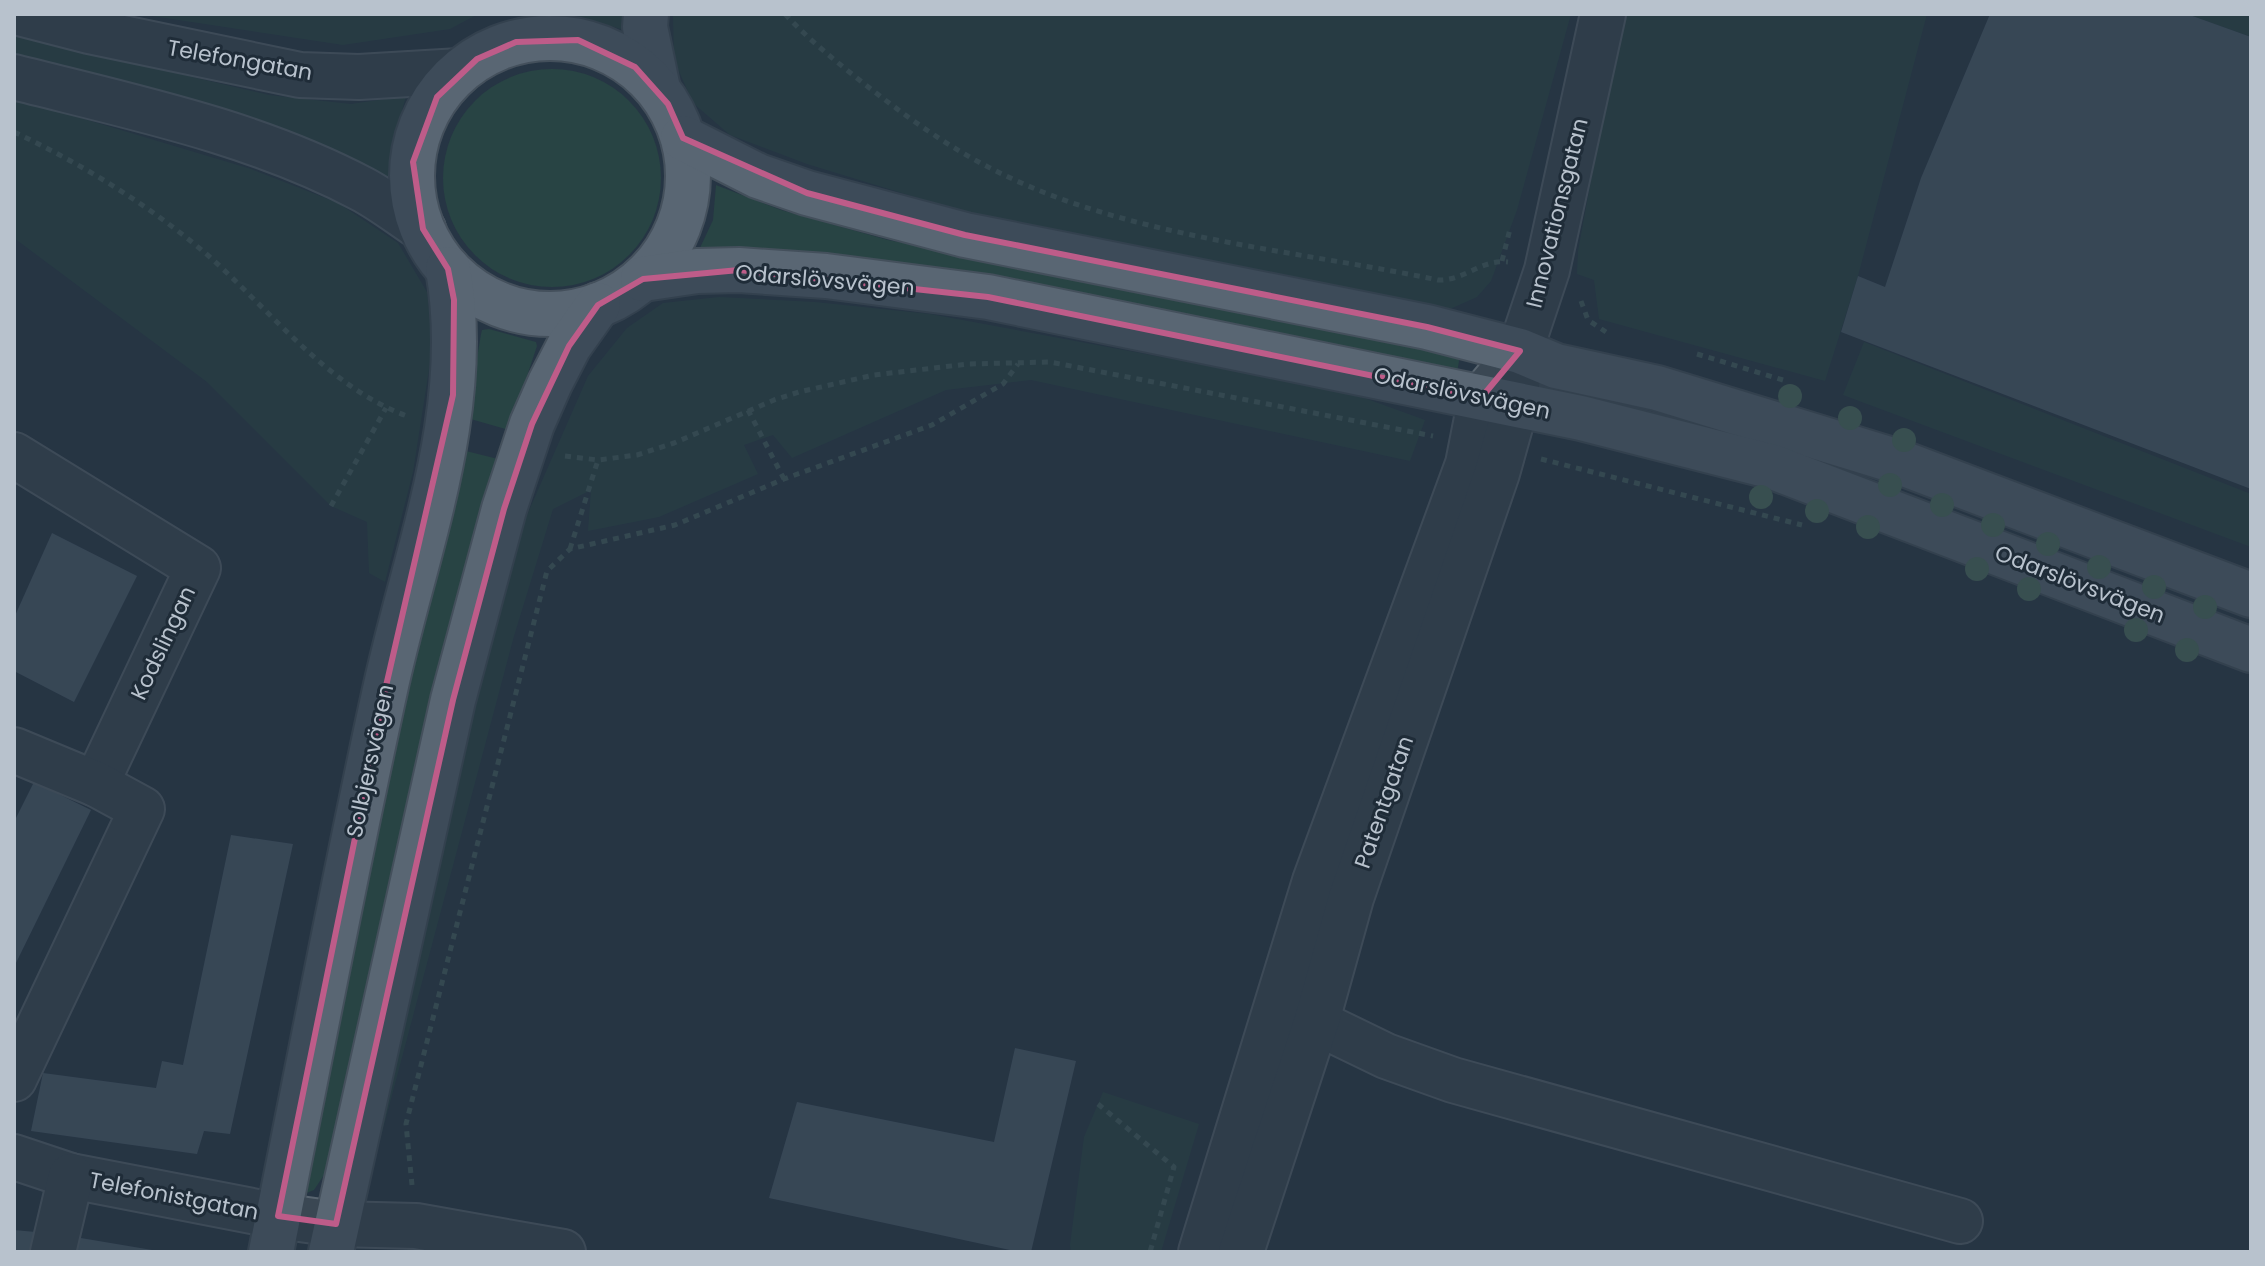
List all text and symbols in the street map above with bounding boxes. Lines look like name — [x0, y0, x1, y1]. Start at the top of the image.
street label: Telefongatan — [165, 32, 315, 88]
street label: Innovationsgatan — [1518, 115, 1596, 311]
street label: Odarslövsvägen — [734, 257, 916, 303]
street label: Odarslövsvägen — [1371, 359, 1553, 427]
street label: Odarslövsvägen — [1990, 537, 2170, 631]
street label: Kodslingan — [123, 581, 203, 705]
street label: Solbjersvägen — [339, 682, 401, 840]
street label: Patentgatan — [1347, 732, 1421, 872]
street label: Telefonistgatan — [87, 1164, 261, 1228]

